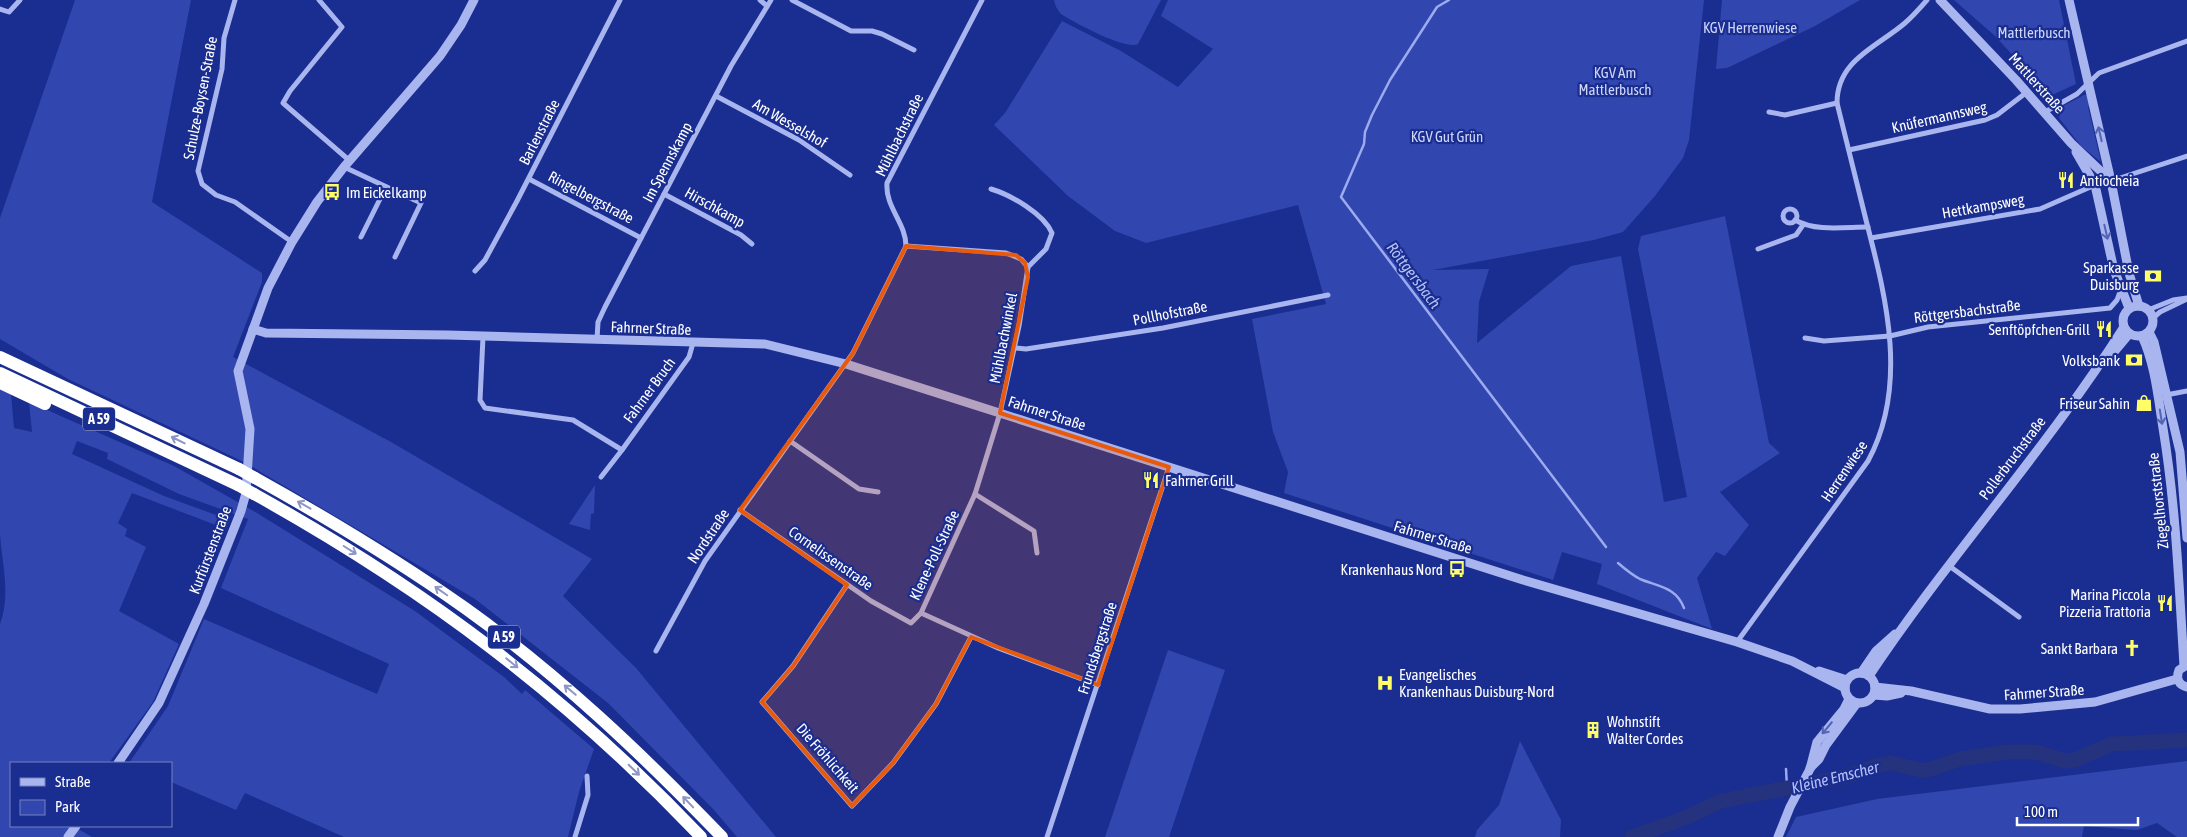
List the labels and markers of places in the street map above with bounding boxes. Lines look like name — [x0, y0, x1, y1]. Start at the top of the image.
restaurant icon: Antiocheia — [2056, 170, 2076, 190]
place label: Antiocheia — [2080, 172, 2140, 189]
bus stop icon: Im Eickelkamp — [322, 182, 342, 202]
place label: Im Eickelkamp — [346, 184, 427, 201]
place label: Sparkasse Duisburg — [2083, 259, 2140, 293]
bank icon: Sparkasse Duisburg — [2143, 266, 2163, 286]
restaurant icon: Senftöpfchen-Grill — [2094, 319, 2114, 339]
place label: Senftöpfchen-Grill — [1989, 321, 2090, 338]
bank icon: Volksbank — [2124, 350, 2144, 370]
place label: Volksbank — [2062, 352, 2120, 369]
shop icon: Friseur Sahin — [2134, 393, 2154, 413]
place label: Friseur Sahin — [2059, 395, 2130, 412]
restaurant icon: Fahrner Grill — [1141, 470, 1161, 490]
place label: Fahrner Grill — [1165, 472, 1234, 489]
bus stop icon: Krankenhaus Nord — [1447, 559, 1467, 579]
place label: Krankenhaus Nord — [1341, 561, 1443, 578]
place label: Marina Piccola Pizzeria Trattoria — [2059, 586, 2151, 620]
restaurant icon: Marina Piccola Pizzeria Trattoria — [2155, 593, 2175, 613]
church icon: Sankt Barbara — [2122, 638, 2142, 658]
place label: Sankt Barbara — [2041, 640, 2118, 657]
place label: Evangelisches Krankenhaus Duisburg-Nord — [1399, 666, 1554, 700]
hospital icon: Evangelisches Krankenhaus Duisburg-Nord — [1375, 673, 1395, 693]
place label: Wohnstift Walter Cordes — [1607, 713, 1683, 747]
building icon: Wohnstift Walter Cordes — [1583, 720, 1603, 740]

